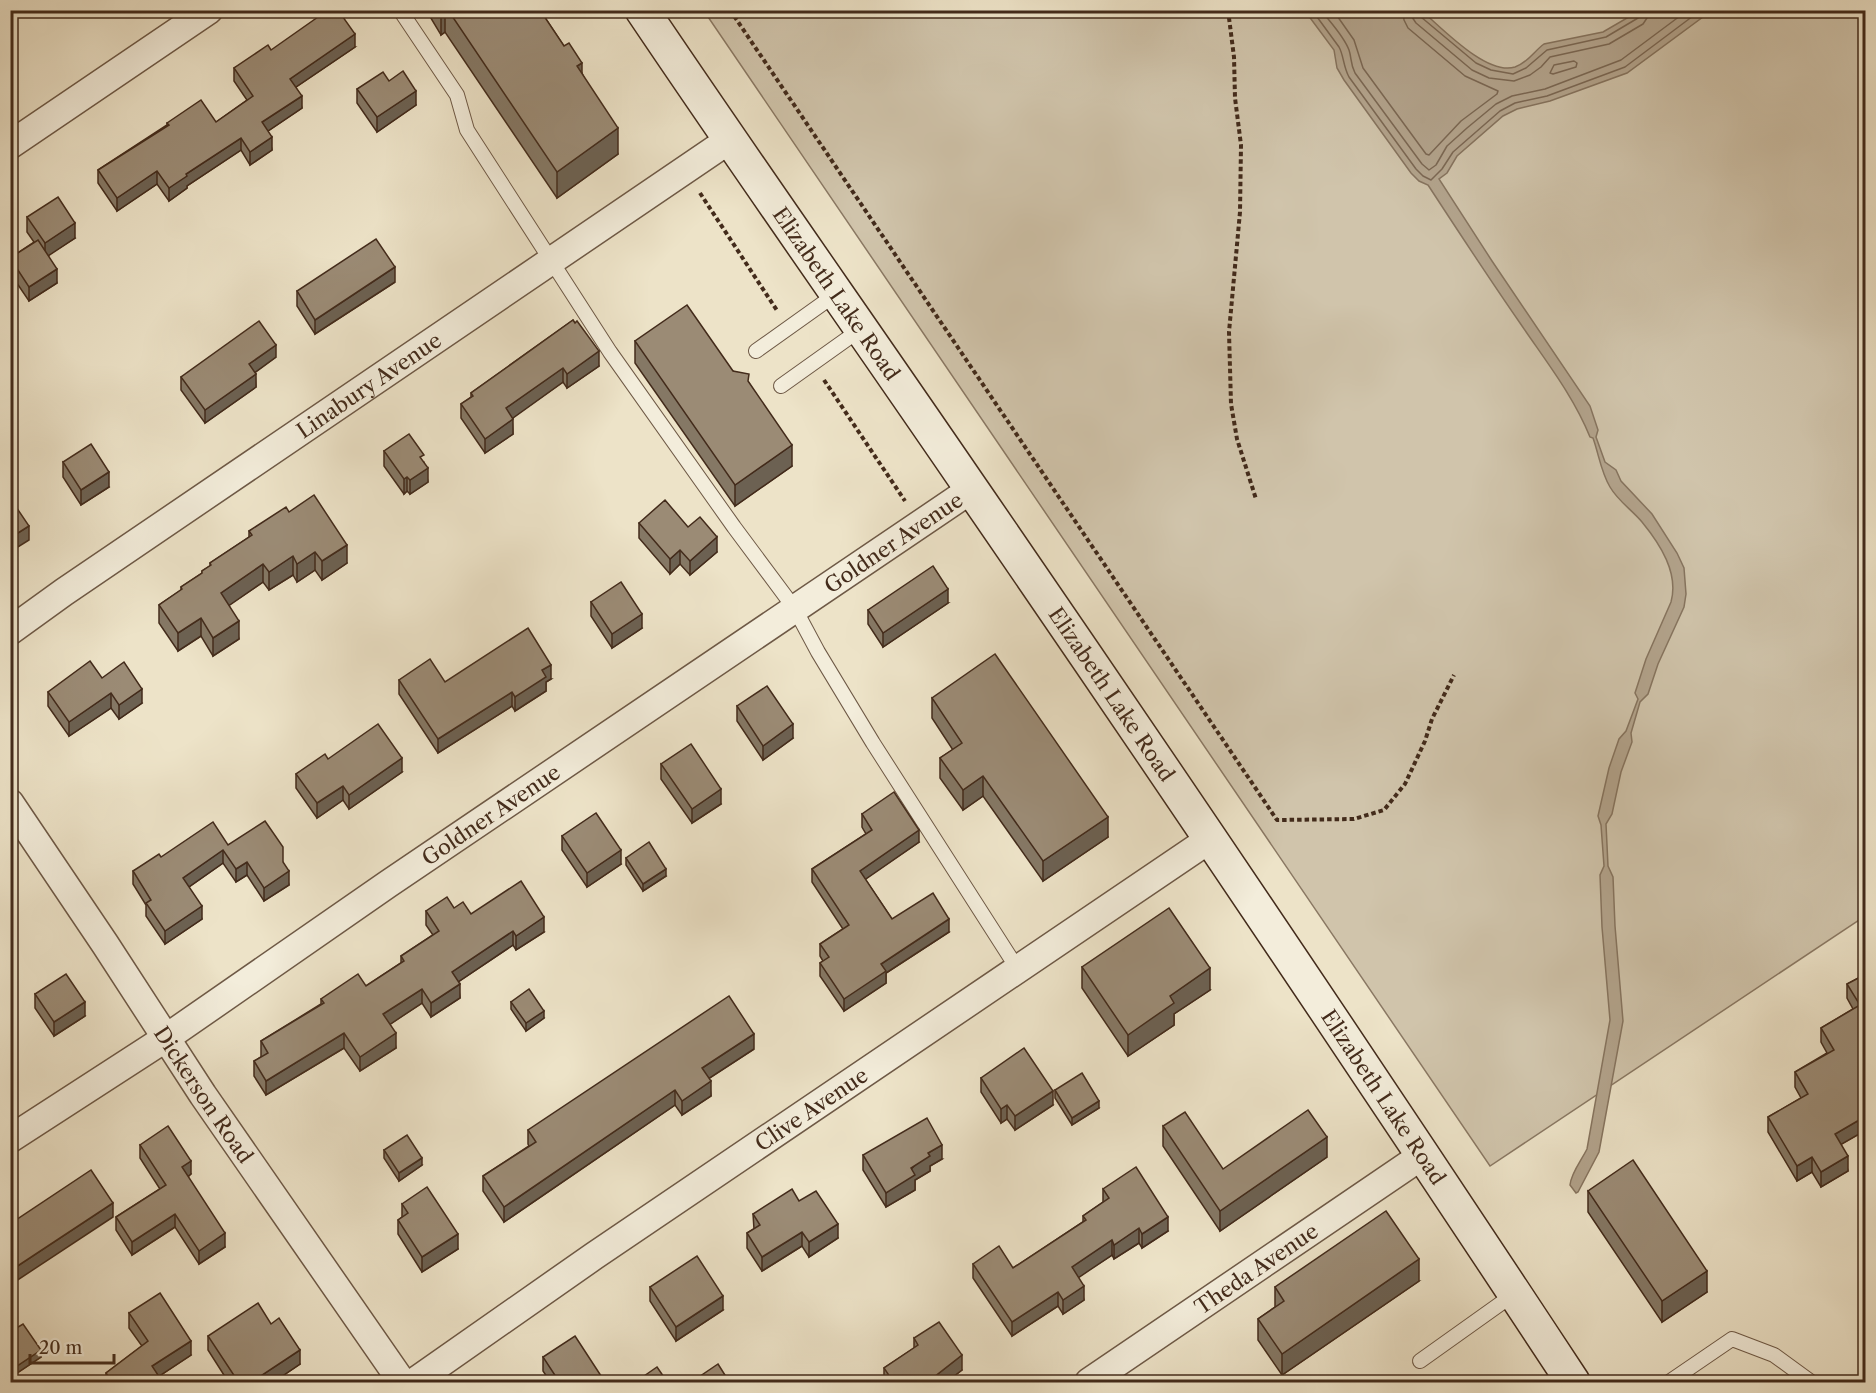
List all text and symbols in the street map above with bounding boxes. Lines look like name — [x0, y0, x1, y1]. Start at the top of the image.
street label: Elizabeth Lake Road — [768, 202, 906, 385]
street label: Linabury Avenue — [292, 327, 446, 443]
street label: Goldner Avenue — [819, 487, 967, 598]
street label: Elizabeth Lake Road — [1044, 602, 1180, 786]
street label: Goldner Avenue — [417, 759, 565, 870]
street label: Elizabeth Lake Road — [1316, 1005, 1451, 1189]
street label: Dickerson Road — [149, 1021, 259, 1168]
street label: Clive Avenue — [750, 1062, 872, 1156]
street label: Theda Avenue — [1190, 1218, 1323, 1319]
scale bar — [30, 1327, 114, 1365]
text: 20 m — [39, 1337, 83, 1359]

